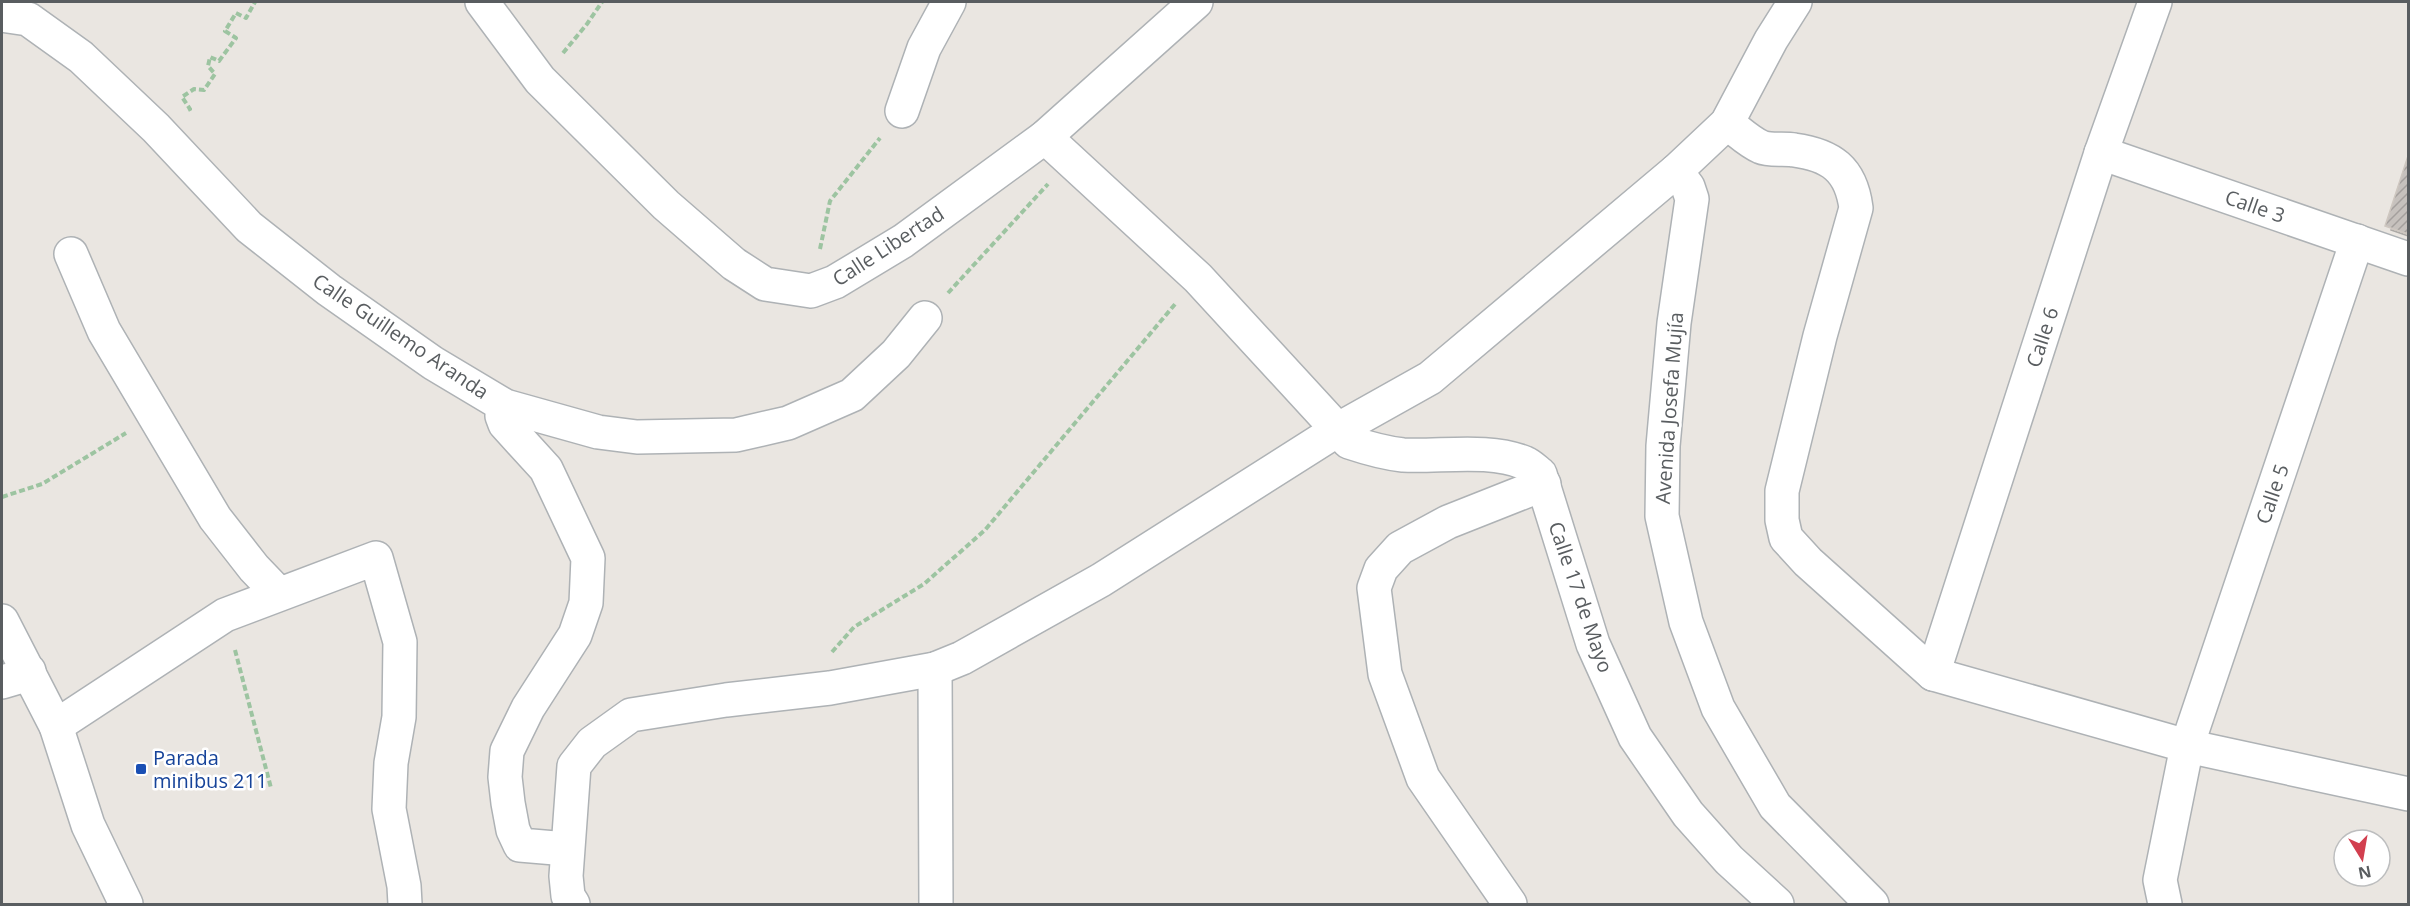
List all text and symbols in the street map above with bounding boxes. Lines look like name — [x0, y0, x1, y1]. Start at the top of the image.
street label: Calle 3 — [2221, 183, 2289, 229]
street label: Calle Libertad — [827, 200, 949, 292]
street label: Calle Guillemo Aranda — [308, 267, 494, 405]
street label: Calle 6 — [2020, 304, 2064, 370]
street label: Avenida Josefa Mujía — [1649, 311, 1689, 505]
street label: Calle 5 — [2249, 460, 2295, 528]
street label: Calle 17 de Mayo — [1542, 518, 1620, 676]
place label: Parada minibus 211 — [153, 744, 267, 794]
marker: Parada minibus 211 — [134, 762, 148, 776]
north arrow — [2332, 828, 2392, 888]
text: N — [2356, 861, 2373, 885]

